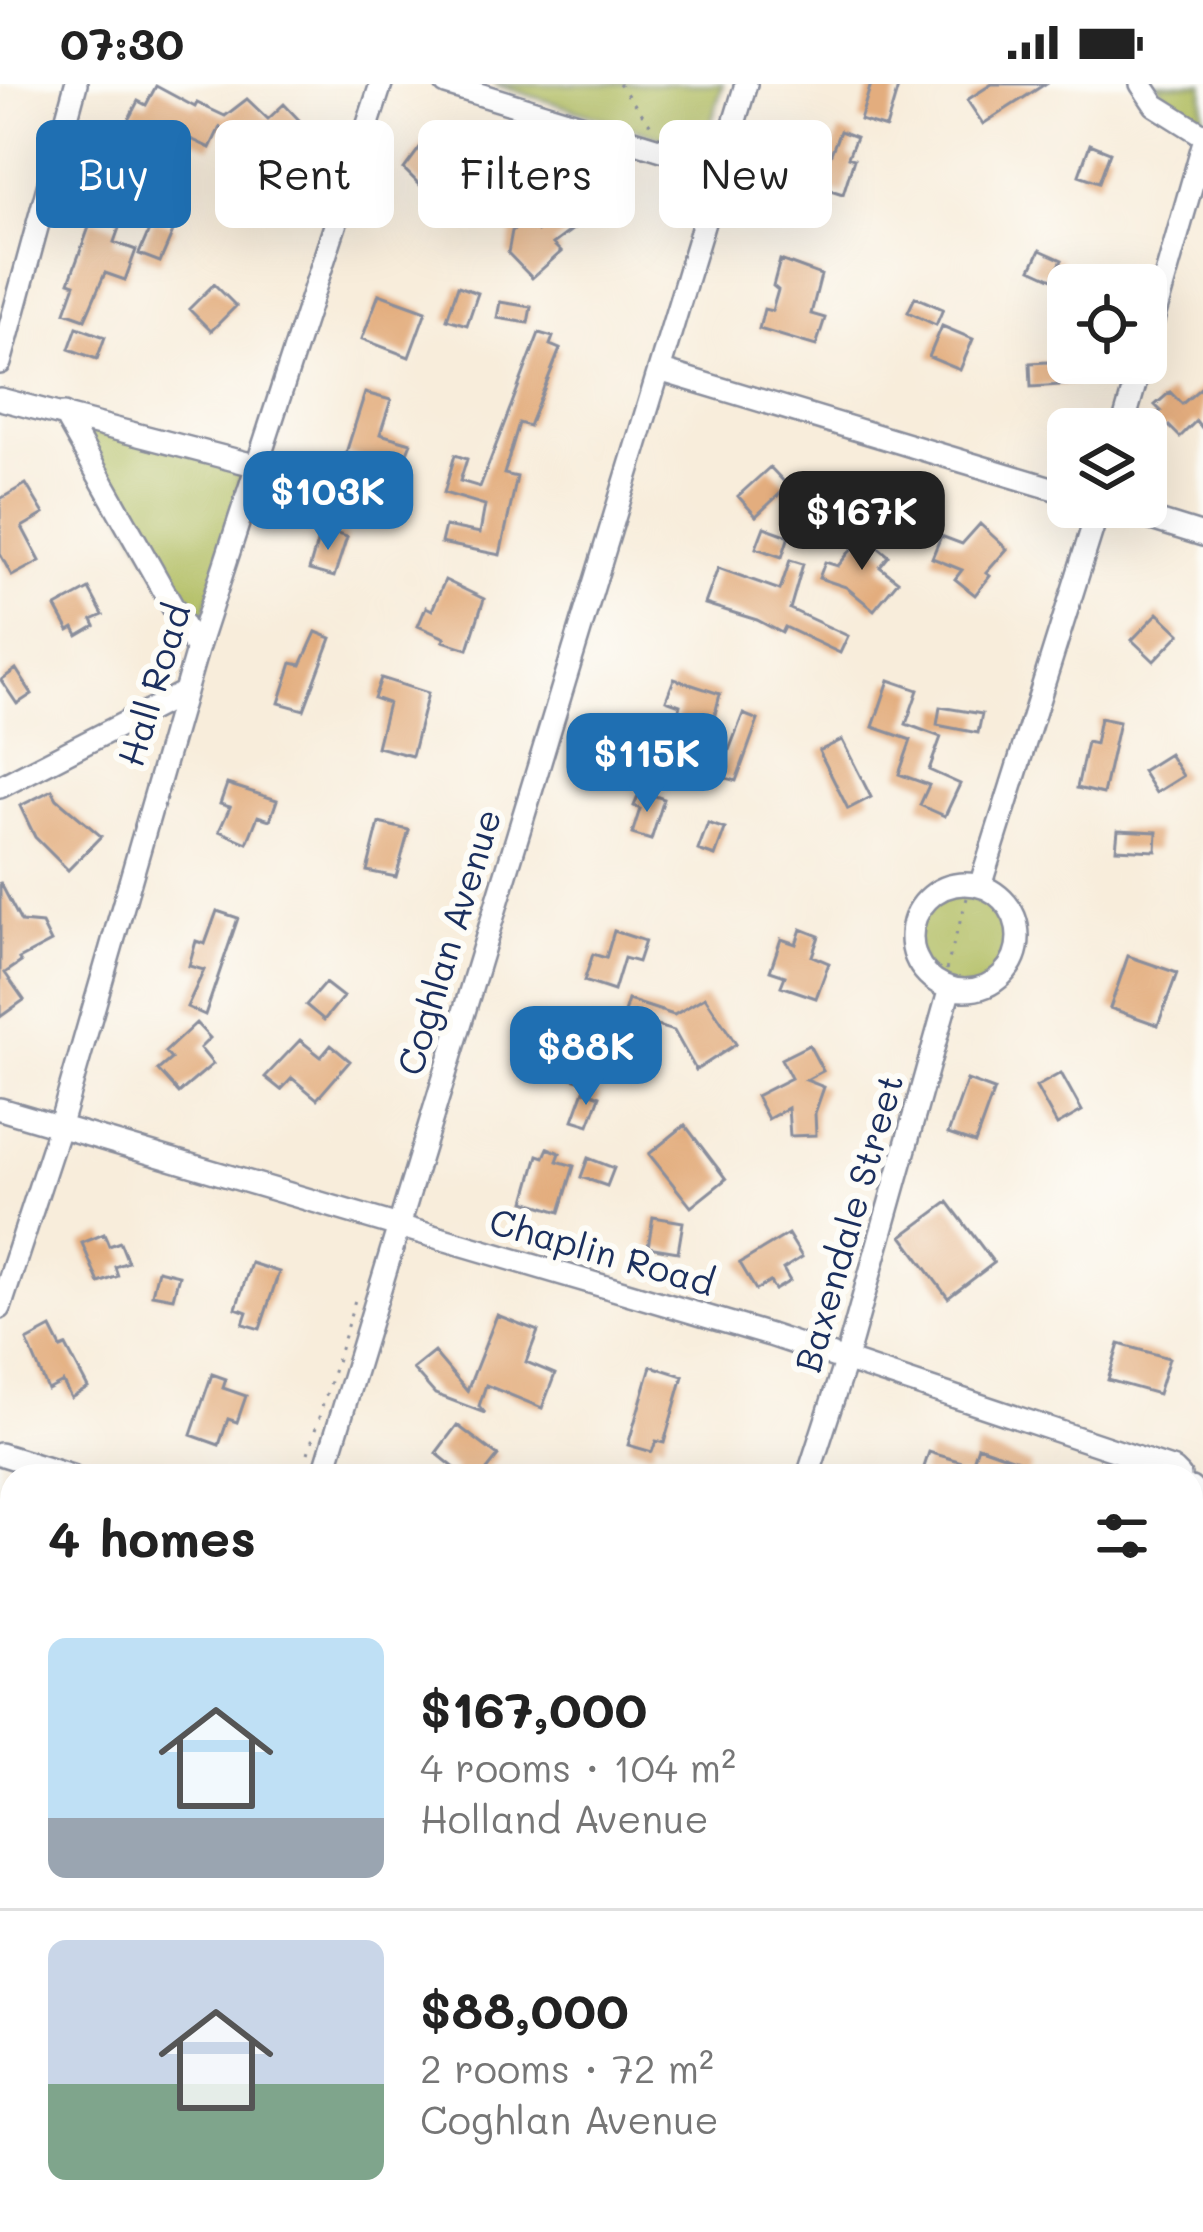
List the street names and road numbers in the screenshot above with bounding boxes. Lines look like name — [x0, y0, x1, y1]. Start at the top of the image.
street label: Hall Road — [106, 598, 200, 771]
street label: Coghlan Avenue — [385, 803, 510, 1080]
street label: Baxendale Street — [783, 1068, 913, 1377]
street label: Chaplin Road — [485, 1196, 720, 1305]

